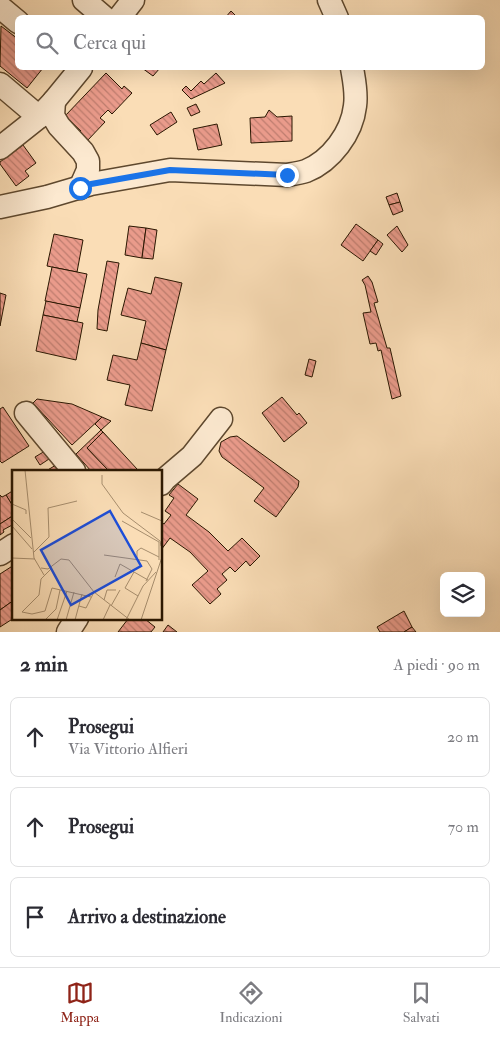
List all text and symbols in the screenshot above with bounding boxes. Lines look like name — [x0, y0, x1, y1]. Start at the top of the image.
search box — [15, 15, 485, 70]
icon: search — [33, 29, 61, 57]
text: Cerca qui — [73, 31, 146, 55]
route end — [276, 164, 299, 187]
route start — [69, 177, 92, 200]
inset map — [12, 470, 162, 620]
map controls — [440, 572, 485, 617]
button: layers — [440, 572, 485, 617]
text: 2 min — [20, 651, 68, 678]
text: A piedi · 90 m — [393, 655, 480, 675]
text: Prosegui — [68, 715, 134, 739]
icon: ahead — [21, 723, 49, 751]
text: 20 m — [447, 727, 479, 747]
text: Via Vittorio Alfieri — [68, 739, 188, 759]
icon: ahead — [21, 813, 49, 841]
text: Prosegui — [68, 815, 134, 839]
text: 70 m — [448, 817, 479, 837]
icon: arrive — [21, 903, 49, 931]
text: Arrivo a destinazione — [68, 905, 226, 929]
tab: Mappa — [60, 979, 99, 1026]
tab: Indicazioni — [220, 979, 282, 1026]
tab: Salvati — [403, 979, 440, 1026]

